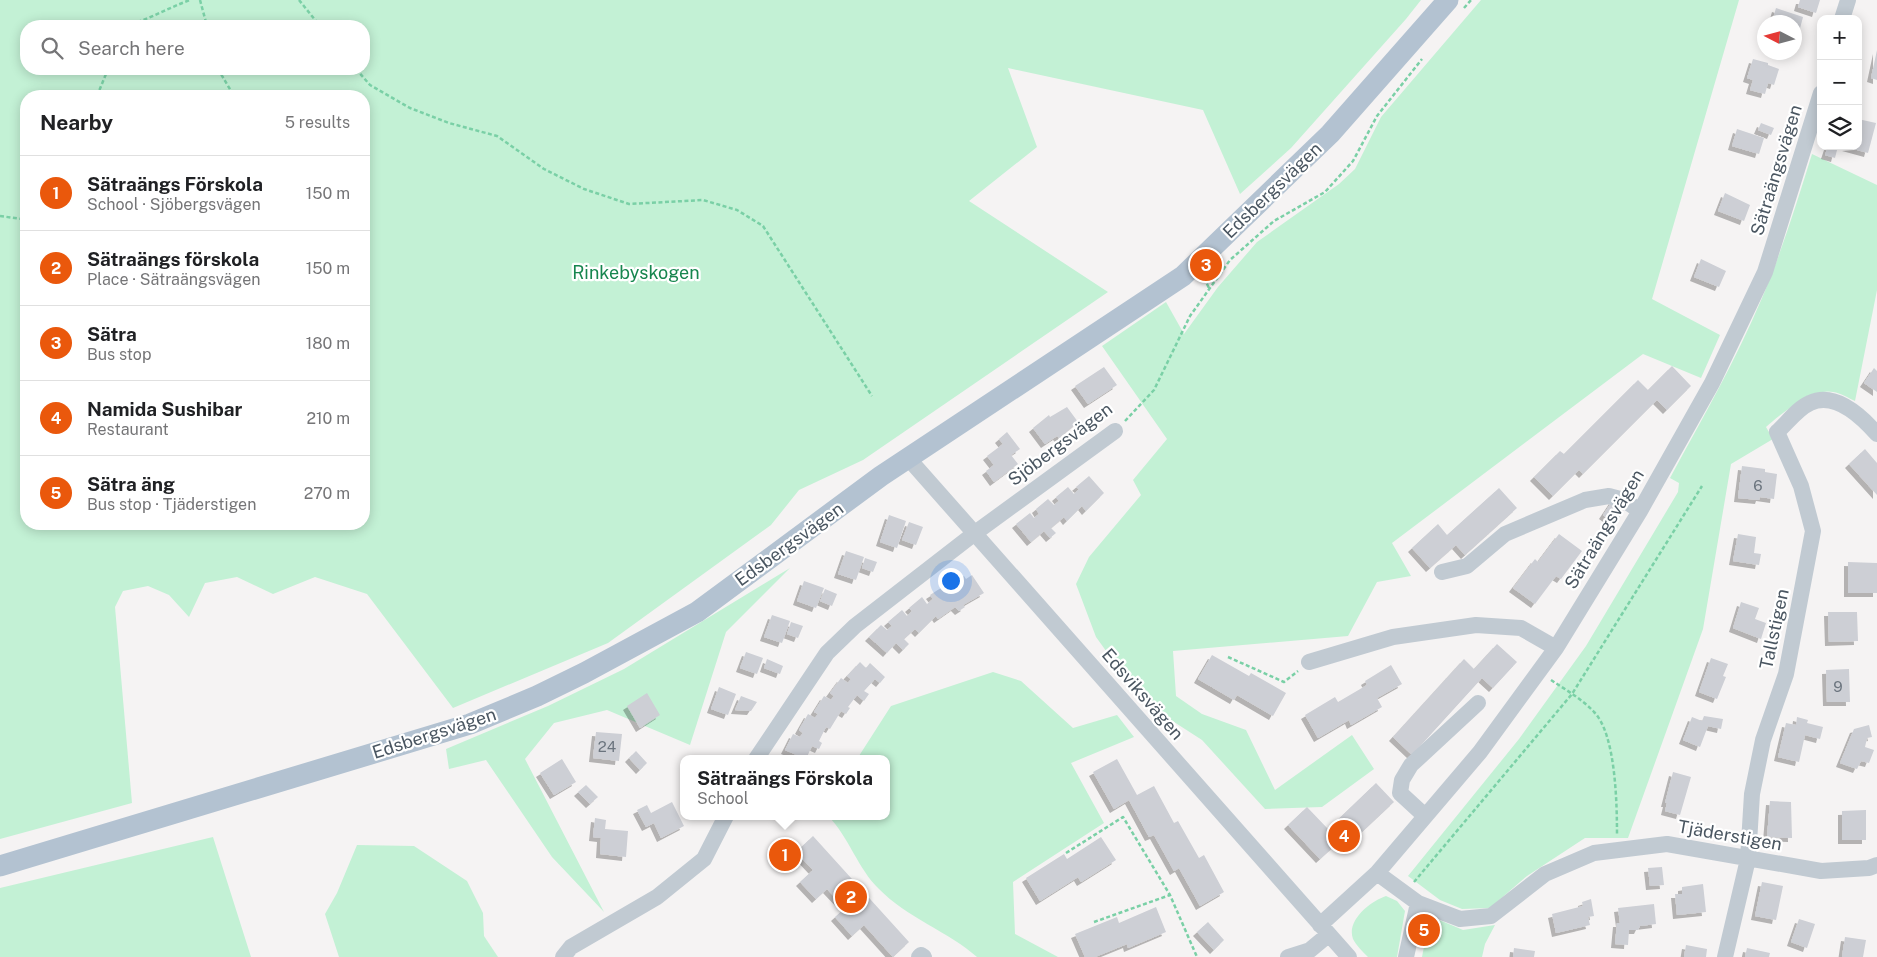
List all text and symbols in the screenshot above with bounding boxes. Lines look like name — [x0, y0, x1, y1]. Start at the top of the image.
north arrow — [1757, 15, 1802, 60]
map controls — [1817, 15, 1862, 150]
button: + — [1817, 15, 1862, 60]
search box — [20, 20, 370, 75]
icon: search — [38, 34, 66, 62]
text: Search here — [78, 37, 185, 59]
button: − — [1817, 60, 1862, 105]
street label: Sätraängsvägen — [1746, 102, 1806, 238]
button: layers — [1817, 105, 1862, 150]
text: Nearby — [40, 110, 113, 135]
text: 5 results — [285, 113, 350, 132]
street label: Edsbergsvägen — [1218, 138, 1326, 242]
text: Sätraängs Förskola — [87, 173, 263, 195]
text: 1 — [53, 184, 59, 203]
text: 150 m — [306, 184, 350, 203]
text: School · Sjöbergsvägen — [87, 195, 261, 214]
pin: 3 — [1190, 246, 1222, 284]
text: Sätraängs förskola — [87, 248, 259, 270]
text: 2 — [51, 259, 61, 278]
text: 150 m — [306, 259, 350, 278]
park label: Rinkebyskogen — [572, 262, 700, 283]
text: Place · Sätraängsvägen — [87, 270, 260, 289]
text: Sätra — [87, 323, 137, 345]
text: 3 — [51, 334, 61, 353]
text: 180 m — [306, 334, 350, 353]
text: Bus stop — [87, 345, 151, 364]
text: Namida Sushibar — [87, 398, 242, 420]
street label: Sjöbergsvägen — [1004, 398, 1116, 490]
text: 4 — [51, 409, 61, 428]
text: 210 m — [306, 409, 350, 428]
text: Restaurant — [87, 420, 169, 439]
street label: Sätraängsvägen — [1560, 465, 1648, 593]
text: Sätra äng — [87, 473, 175, 495]
house number: 6 — [1753, 477, 1763, 494]
text: 5 — [51, 484, 61, 503]
text: 270 m — [304, 484, 350, 503]
text: Bus stop · Tjäderstigen — [87, 495, 256, 514]
street label: Edsbergsvägen — [731, 498, 847, 590]
your location — [938, 568, 964, 594]
street label: Tallstigen — [1755, 587, 1793, 671]
street label: Edsviksvägen — [1098, 644, 1188, 744]
house number: 9 — [1833, 678, 1843, 695]
street label: Edsbergsvägen — [369, 703, 499, 763]
house number: 24 — [598, 738, 616, 755]
popup — [680, 755, 890, 820]
text: Sätraängs Förskola — [697, 767, 873, 789]
text: School — [697, 789, 749, 808]
street label: Tjäderstigen — [1676, 816, 1784, 854]
pin: 4 — [1328, 817, 1360, 855]
pin: 1 — [769, 836, 801, 874]
pin: 2 — [835, 878, 867, 916]
pin: 5 — [1408, 911, 1440, 949]

